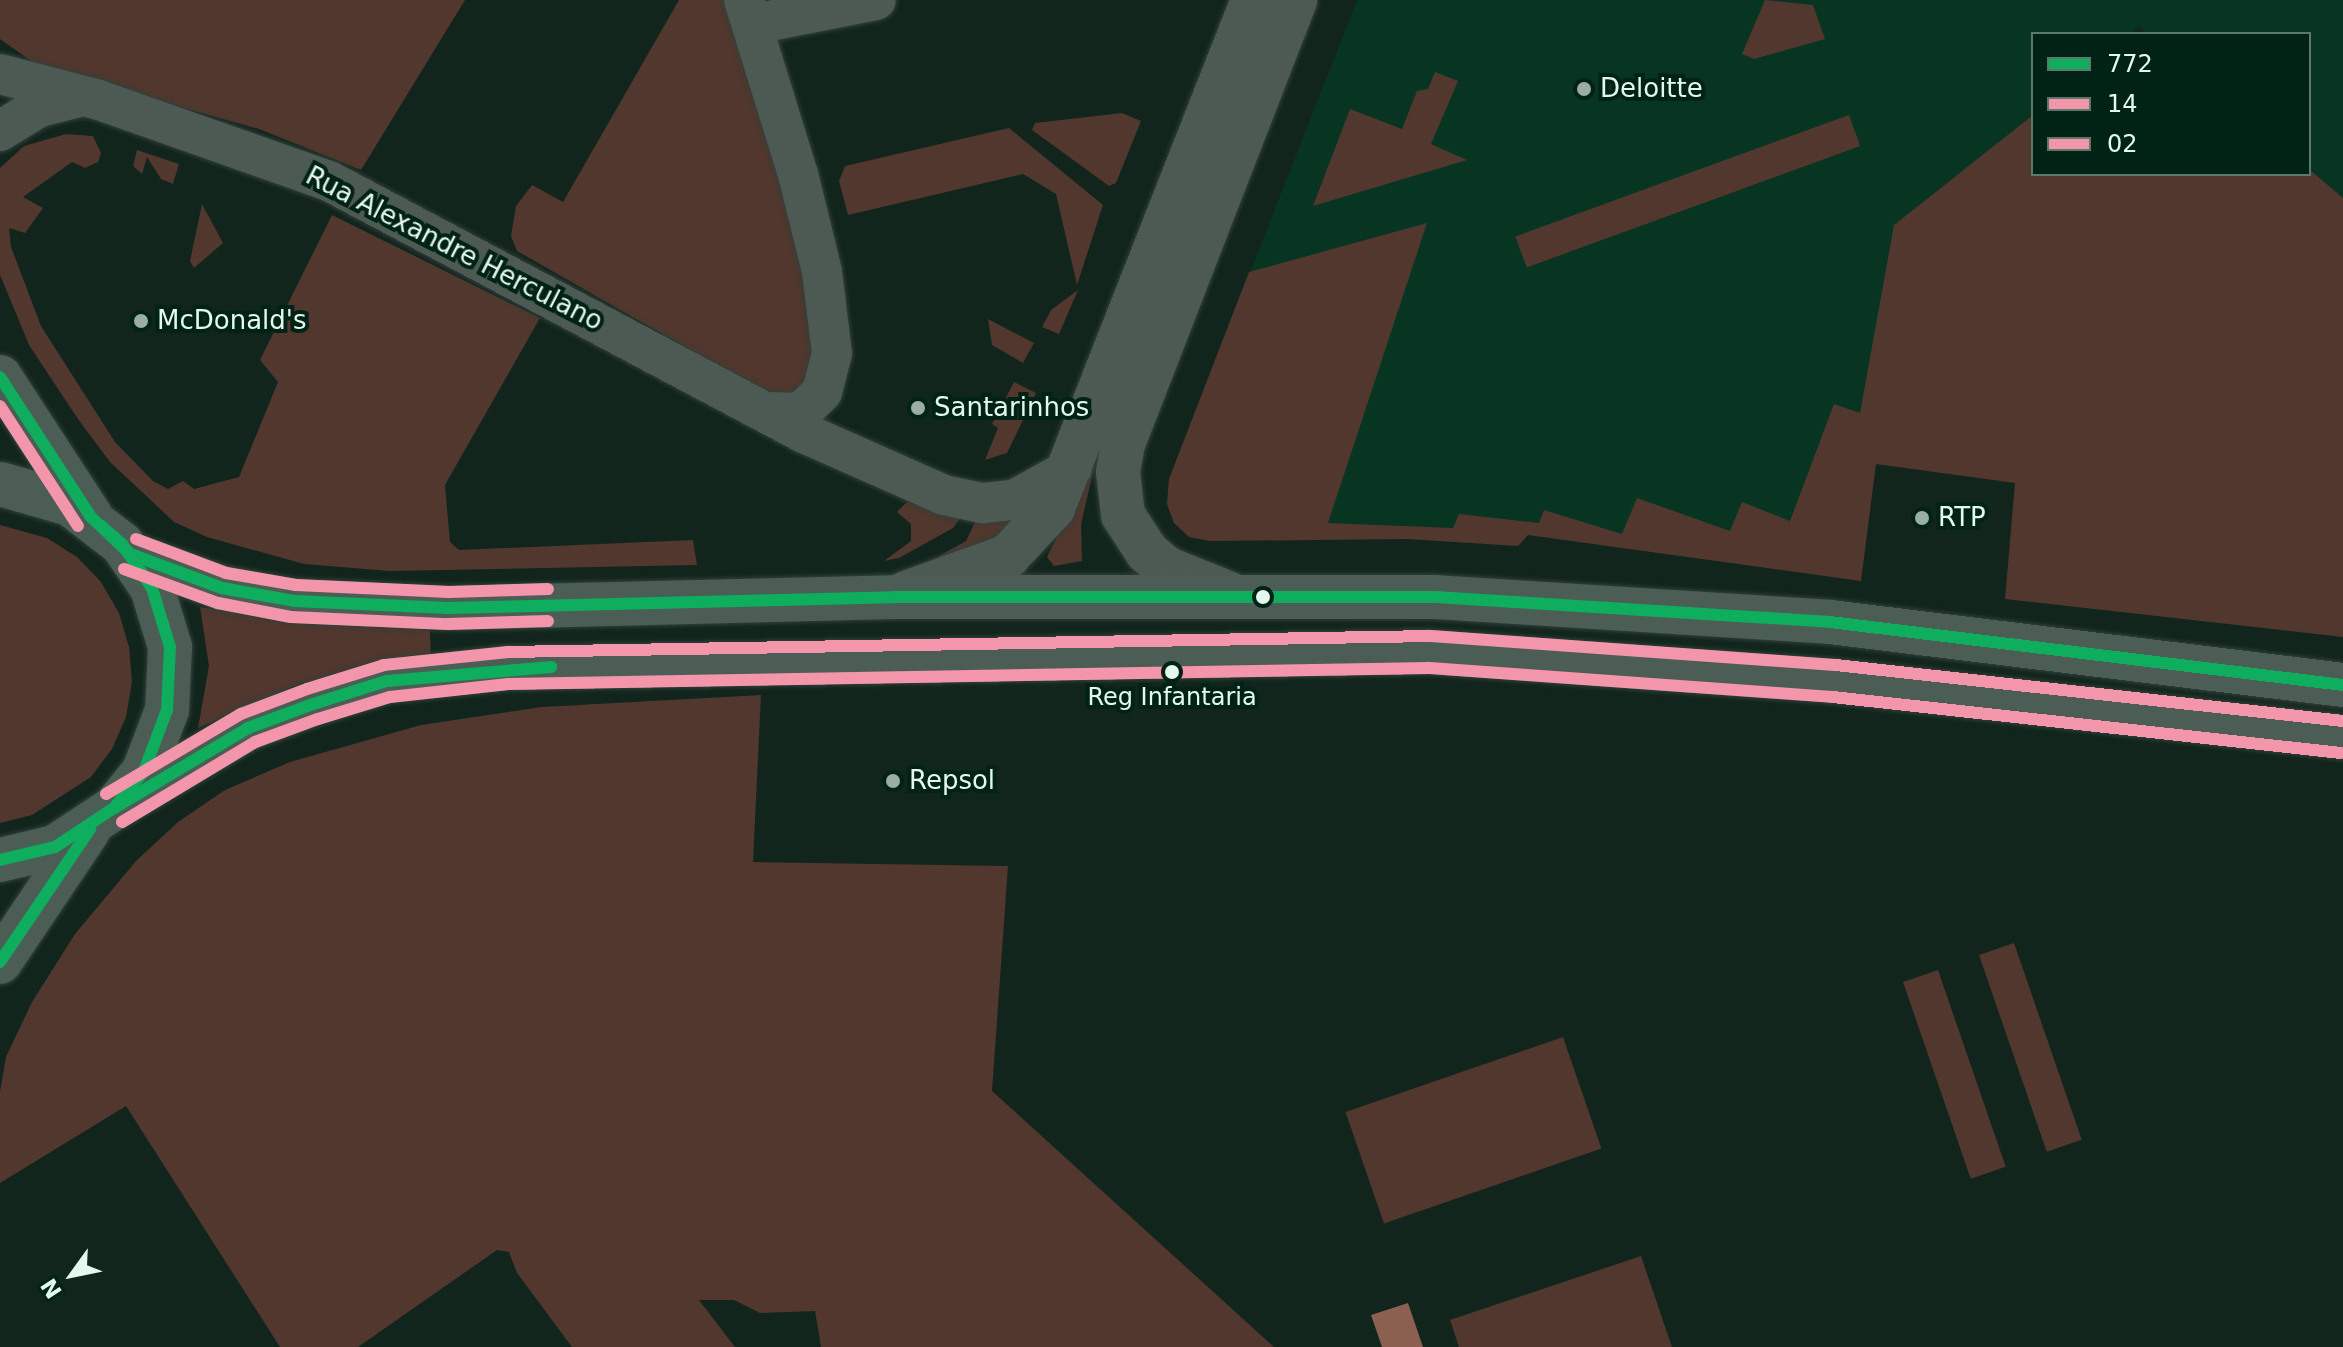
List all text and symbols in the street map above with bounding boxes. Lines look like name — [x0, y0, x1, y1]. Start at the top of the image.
legend — [2031, 32, 2311, 176]
text: 772 — [2107, 50, 2153, 78]
place label: Deloitte — [1600, 73, 1703, 105]
marker: Deloitte — [1575, 80, 1593, 98]
text: 14 — [2107, 90, 2138, 118]
text: 02 — [2107, 130, 2138, 158]
street label: Rua Alexandre Herculano — [300, 160, 608, 338]
place label: McDonald's — [157, 305, 306, 337]
marker: McDonald's — [132, 312, 150, 330]
place label: Santarinhos — [934, 392, 1089, 424]
marker: Santarinhos — [909, 399, 927, 417]
place label: RTP — [1938, 502, 1986, 534]
marker: RTP — [1913, 509, 1931, 527]
unlabelled marker — [1255, 589, 1271, 605]
marker: Reg Infantaria — [1164, 664, 1180, 680]
place label: Reg Infantaria — [1087, 684, 1257, 712]
place label: Repsol — [909, 765, 995, 797]
marker: Repsol — [884, 772, 902, 790]
north arrow — [32, 1235, 112, 1315]
text: N — [36, 1274, 67, 1303]

